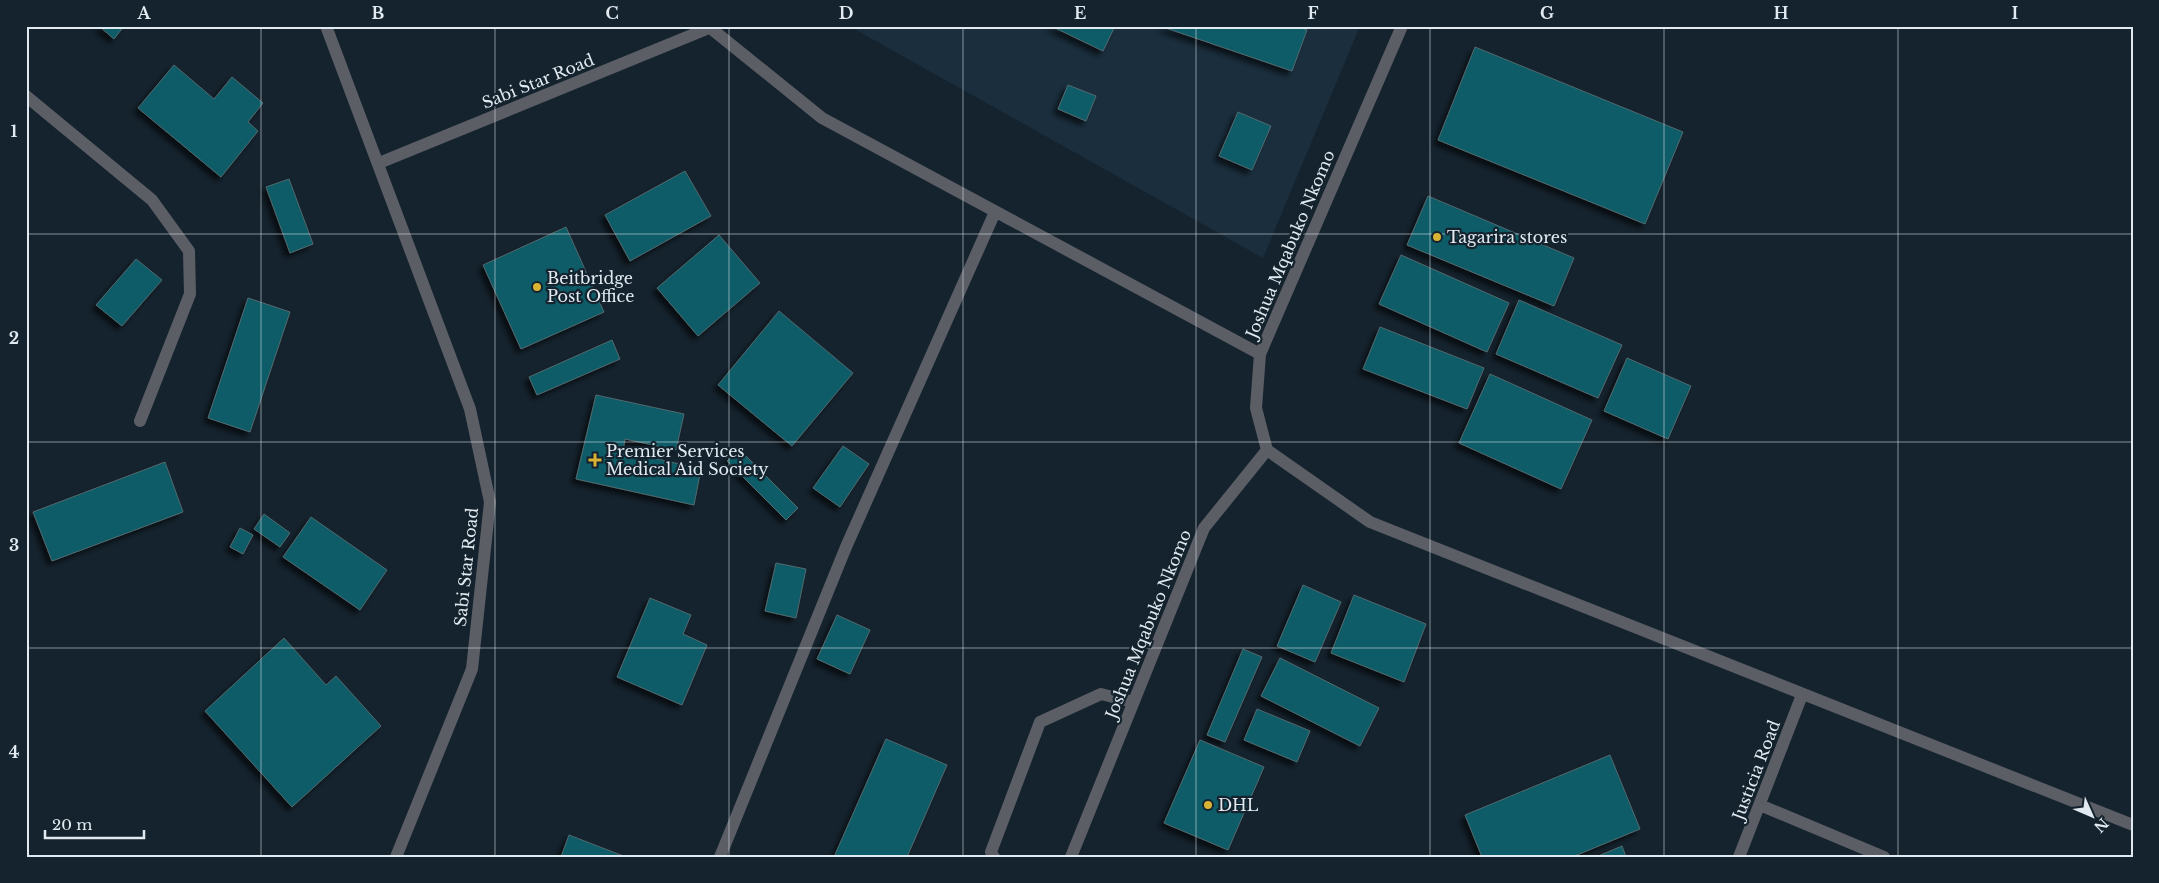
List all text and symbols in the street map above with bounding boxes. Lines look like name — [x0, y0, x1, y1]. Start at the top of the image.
text: A — [137, 3, 152, 23]
text: B — [372, 3, 385, 23]
text: C — [605, 3, 619, 23]
text: D — [839, 3, 853, 23]
text: E — [1074, 3, 1086, 23]
text: F — [1307, 3, 1319, 23]
text: G — [1540, 3, 1554, 23]
text: H — [1773, 3, 1789, 23]
text: I — [2012, 3, 2019, 23]
street label: Sabi Star Road — [479, 49, 597, 113]
text: 1 — [11, 121, 18, 141]
street label: Joshua Mqabuko Nkomo — [1240, 147, 1339, 343]
place label: Tagarira stores — [1447, 227, 1567, 247]
marker: Tagarira stores — [1431, 231, 1443, 243]
place label: Beitbridge Post Office — [547, 268, 634, 306]
marker: Beitbridge Post Office — [531, 281, 543, 293]
text: 2 — [9, 328, 19, 348]
place label: Premier Services Medical Aid Society — [606, 441, 769, 479]
marker: Premier Services Medical Aid Society — [588, 453, 602, 467]
street label: Sabi Star Road — [450, 506, 482, 627]
street label: Joshua Mqabuko Nkomo — [1100, 526, 1195, 723]
text: 3 — [9, 535, 19, 555]
street label: Justicia Road — [1727, 717, 1784, 825]
text: 4 — [9, 742, 19, 762]
north arrow — [2066, 790, 2116, 840]
place label: DHL — [1218, 795, 1259, 815]
marker: DHL — [1202, 799, 1214, 811]
scale bar — [45, 808, 144, 840]
text: N — [2090, 814, 2112, 836]
text: 20 m — [52, 815, 92, 834]

